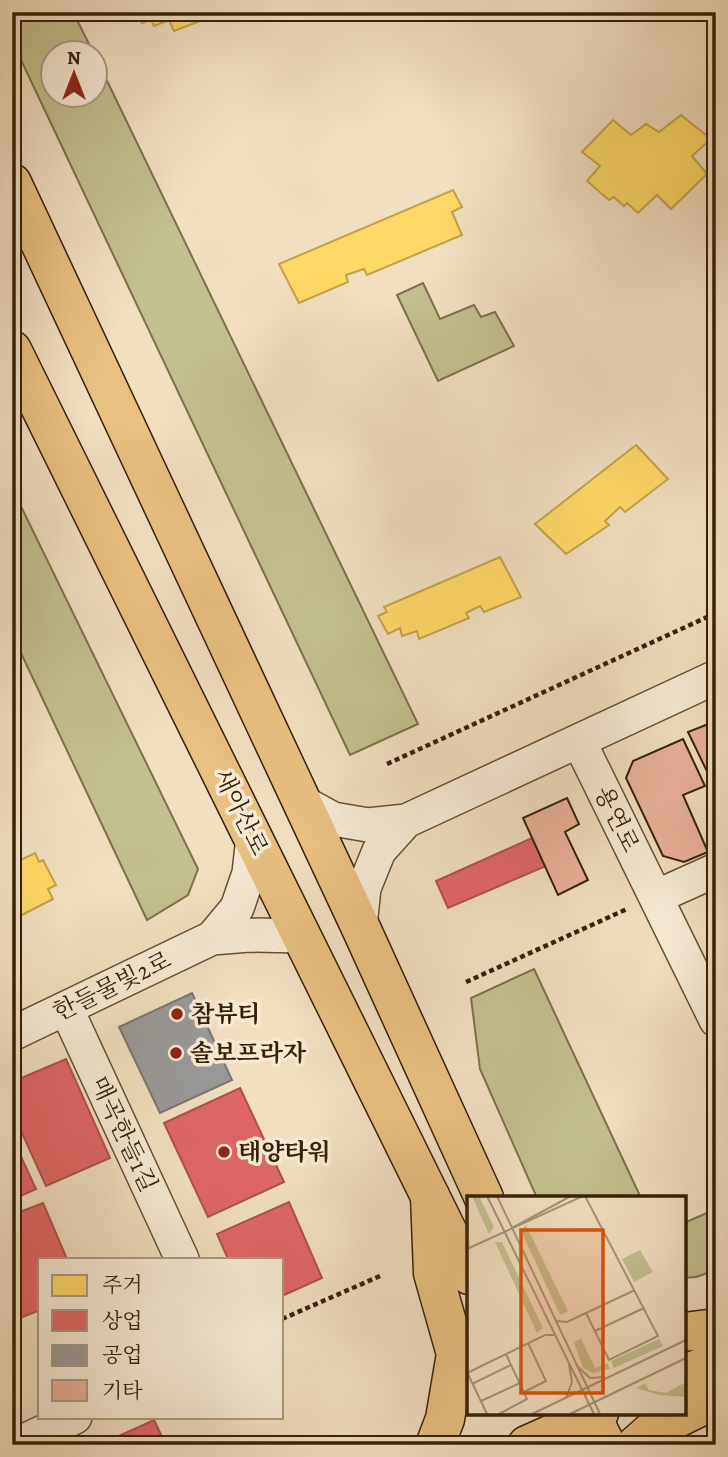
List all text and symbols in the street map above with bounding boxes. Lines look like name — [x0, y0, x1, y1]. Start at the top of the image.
north arrow — [38, 38, 108, 108]
text: N — [67, 45, 81, 71]
street label: 새아산로 — [206, 763, 276, 861]
street label: 용연로 — [587, 781, 647, 857]
street label: 한들물빛2로 — [48, 944, 176, 1028]
place label: 참뷰티 — [191, 998, 261, 1030]
marker: 참뷰티 — [169, 1006, 185, 1022]
place label: 솔보프라자 — [190, 1037, 307, 1069]
marker: 솔보프라자 — [168, 1045, 184, 1061]
street label: 매곡한들1길 — [83, 1071, 165, 1197]
place label: 태양타워 — [238, 1136, 331, 1168]
marker: 태양타워 — [216, 1144, 232, 1160]
inset map — [467, 1196, 686, 1415]
legend — [38, 1258, 284, 1418]
text: 주거 — [102, 1271, 143, 1299]
text: 상업 — [102, 1307, 143, 1335]
text: 공업 — [102, 1341, 143, 1369]
text: 기타 — [102, 1377, 143, 1405]

